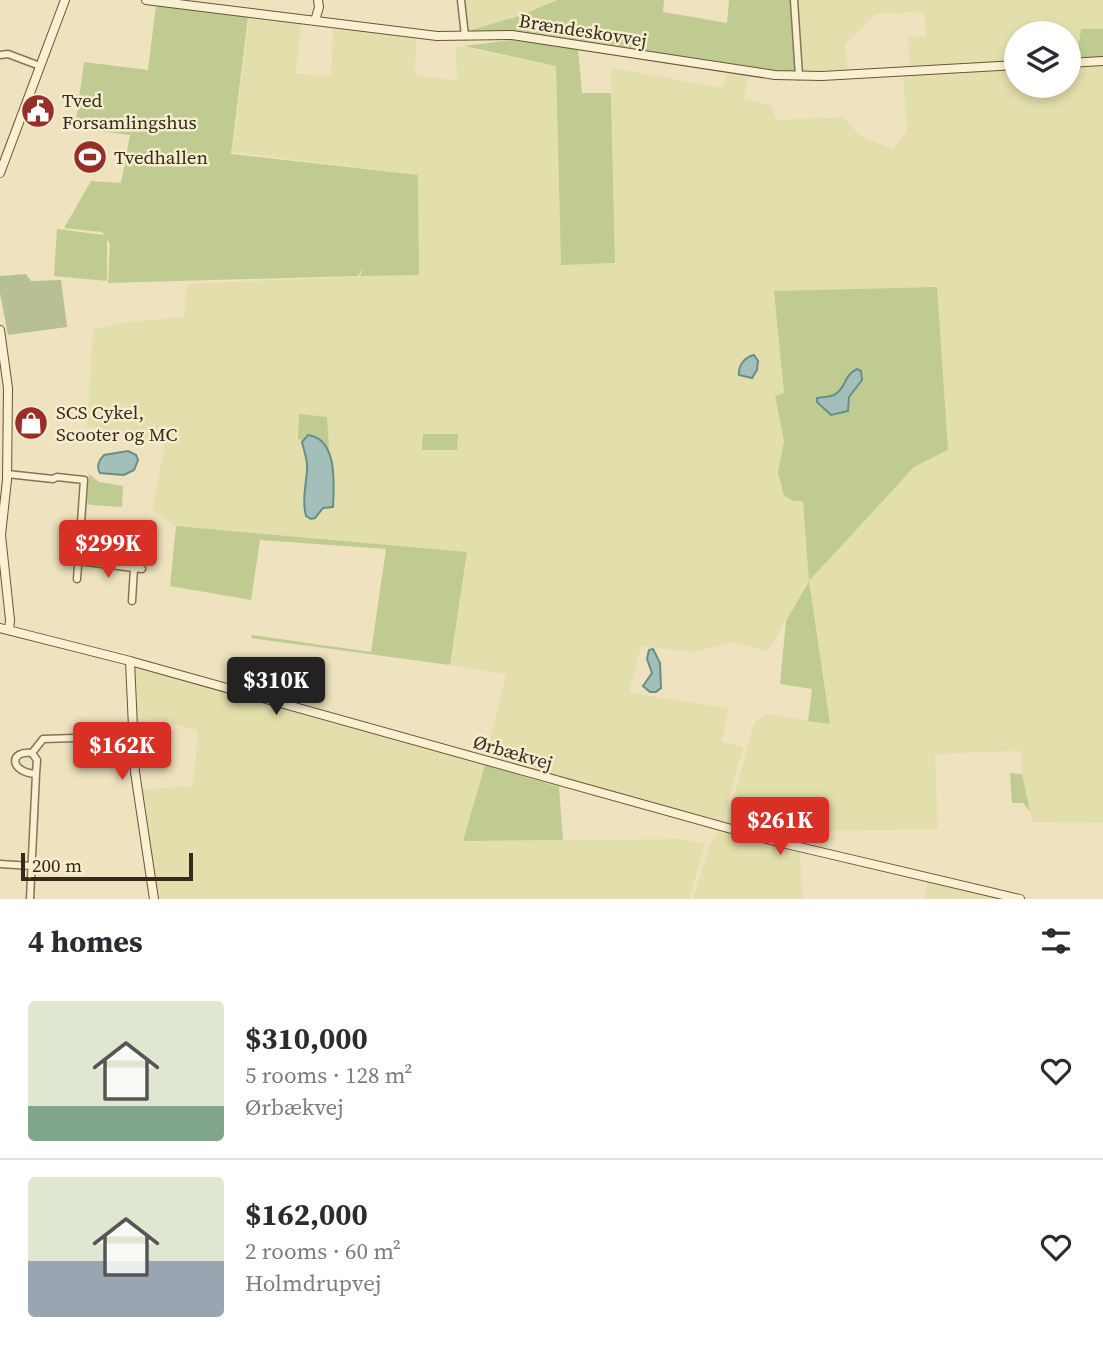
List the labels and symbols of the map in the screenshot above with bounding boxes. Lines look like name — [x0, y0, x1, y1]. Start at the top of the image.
street label: Brændeskovvej — [517, 7, 649, 53]
place label: Tved Forsamlingshus — [62, 87, 197, 135]
public building icon: Tved Forsamlingshus — [19, 92, 57, 130]
sports icon: Tvedhallen — [71, 138, 109, 176]
place label: Tvedhallen — [114, 144, 208, 170]
place label: SCS Cykel, Scooter og MC — [56, 399, 177, 447]
shop icon: SCS Cykel, Scooter og MC — [12, 404, 50, 442]
pin: $299K — [59, 520, 157, 580]
pin: $310K — [227, 658, 325, 717]
pin: $162K — [73, 722, 171, 782]
street label: Ørbækvej — [470, 728, 556, 776]
pin: $261K — [731, 798, 829, 857]
scale bar — [21, 850, 192, 882]

